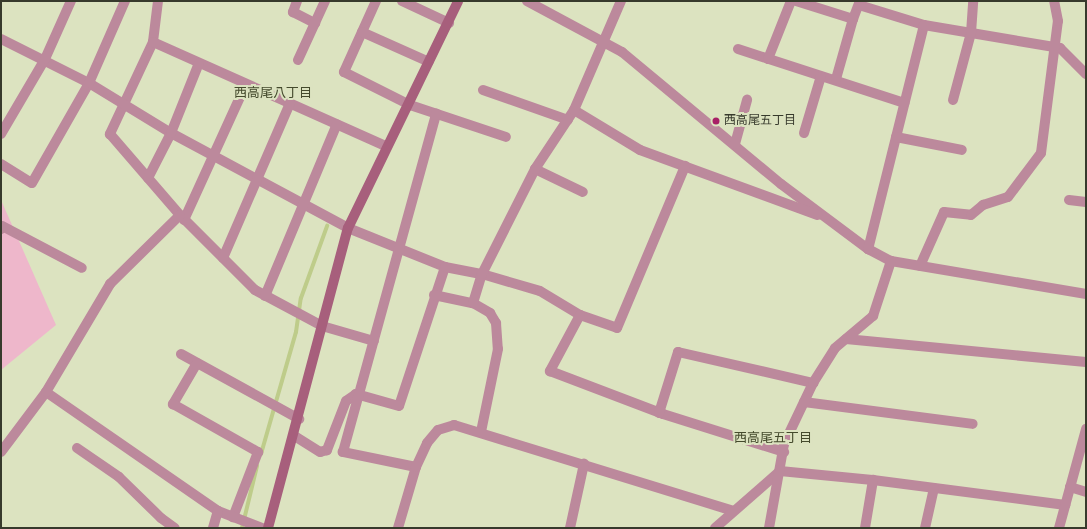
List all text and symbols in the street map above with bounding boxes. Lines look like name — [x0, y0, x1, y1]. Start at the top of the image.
district label: 西高尾八丁目 — [234, 85, 312, 101]
place label: 西高尾五丁目 — [724, 114, 796, 128]
marker: 西高尾五丁目 — [711, 116, 721, 126]
district label: 西高尾五丁目 — [734, 430, 812, 446]

